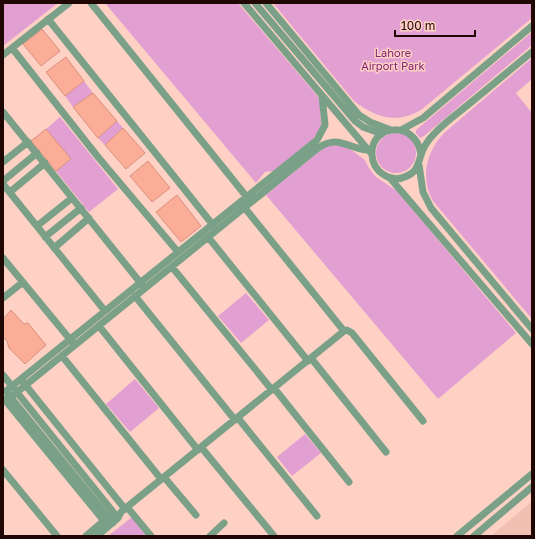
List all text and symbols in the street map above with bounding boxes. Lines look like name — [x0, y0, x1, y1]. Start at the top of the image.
scale bar — [395, 12, 475, 38]
text: 100 m — [401, 18, 435, 33]
park label: Lahore Airport Park — [361, 46, 425, 72]

